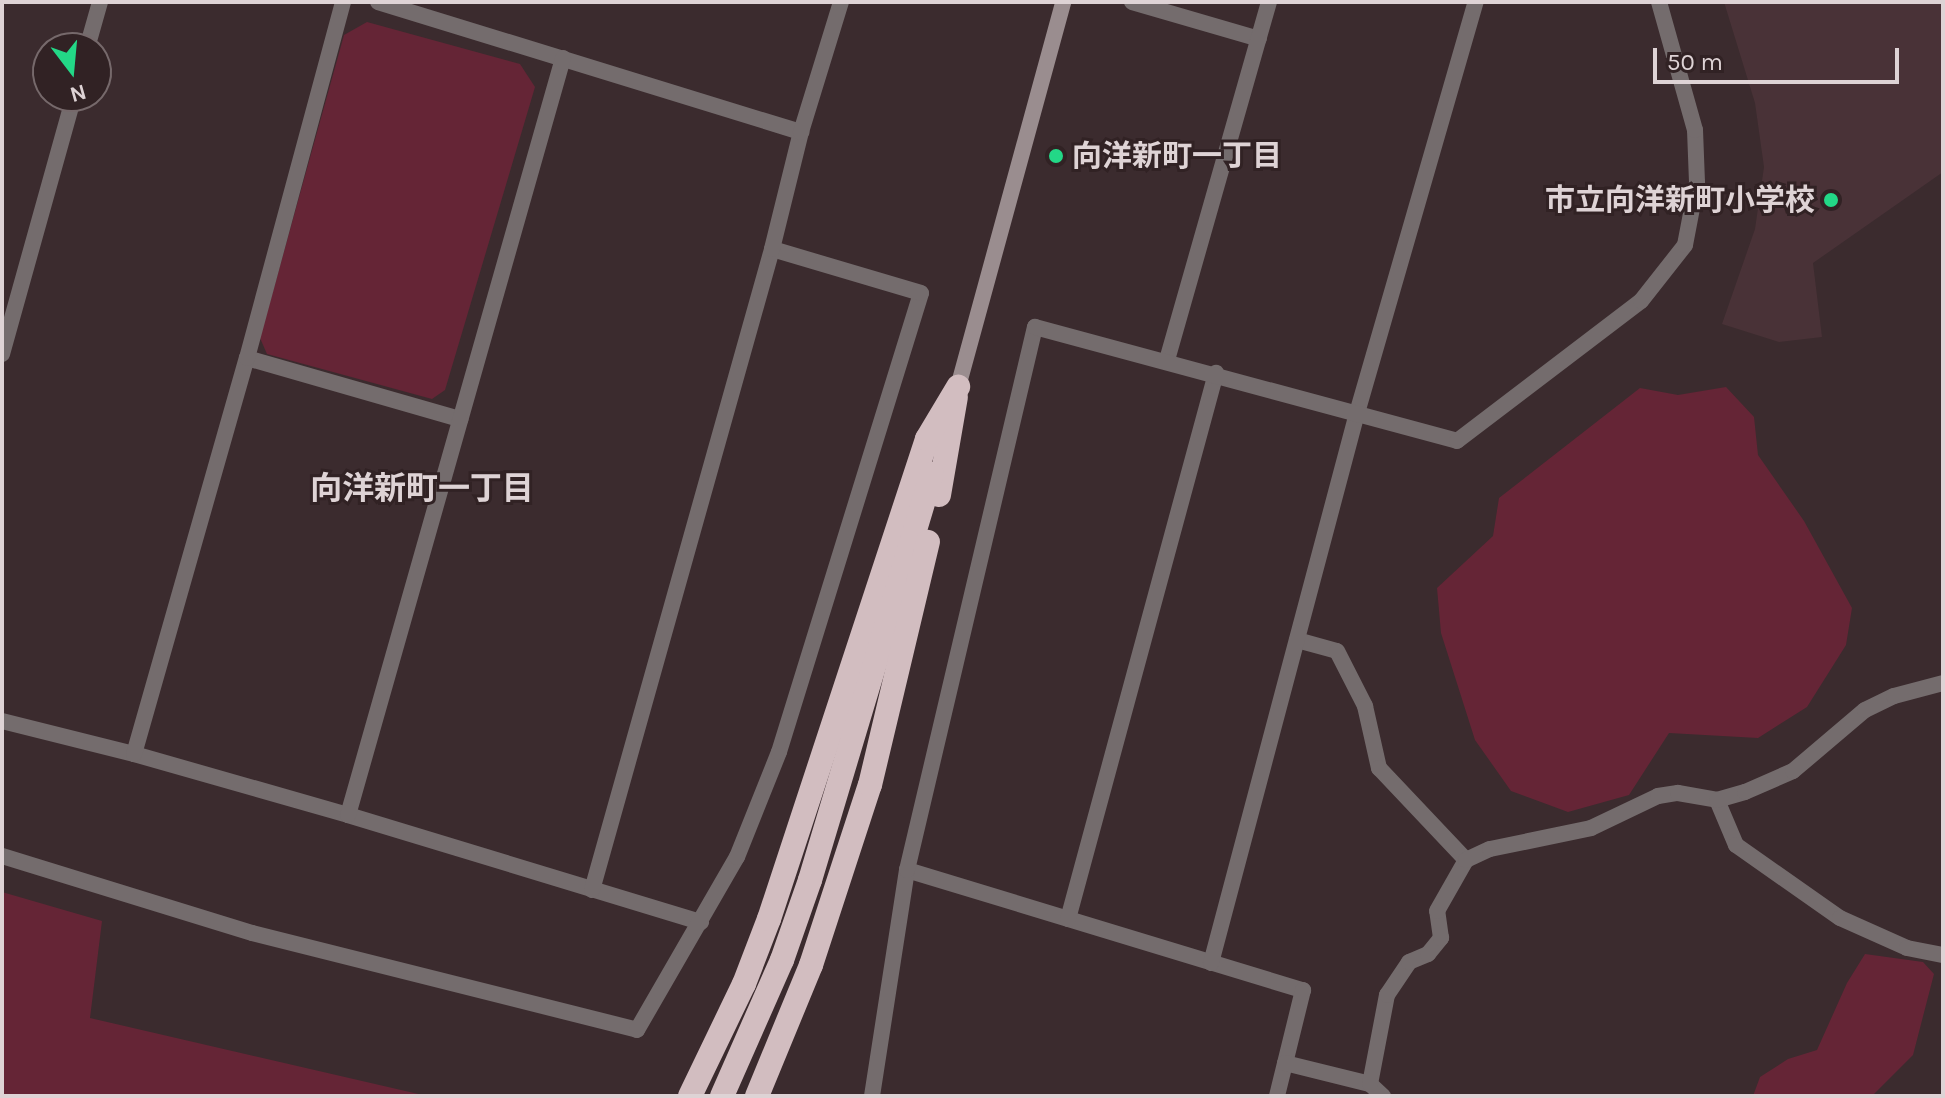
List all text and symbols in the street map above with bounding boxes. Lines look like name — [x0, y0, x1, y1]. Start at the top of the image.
north arrow — [32, 32, 112, 112]
scale bar — [1657, 32, 1903, 82]
text: 50 m — [1667, 48, 1723, 76]
text: N — [67, 78, 89, 108]
place label: 向洋新町一丁目 — [1072, 138, 1282, 174]
marker: 向洋新町一丁目 — [1047, 147, 1065, 165]
place label: 市立向洋新町小学校 — [1545, 182, 1815, 218]
marker: 市立向洋新町小学校 — [1822, 191, 1840, 209]
district label: 向洋新町一丁目 — [310, 470, 534, 508]

